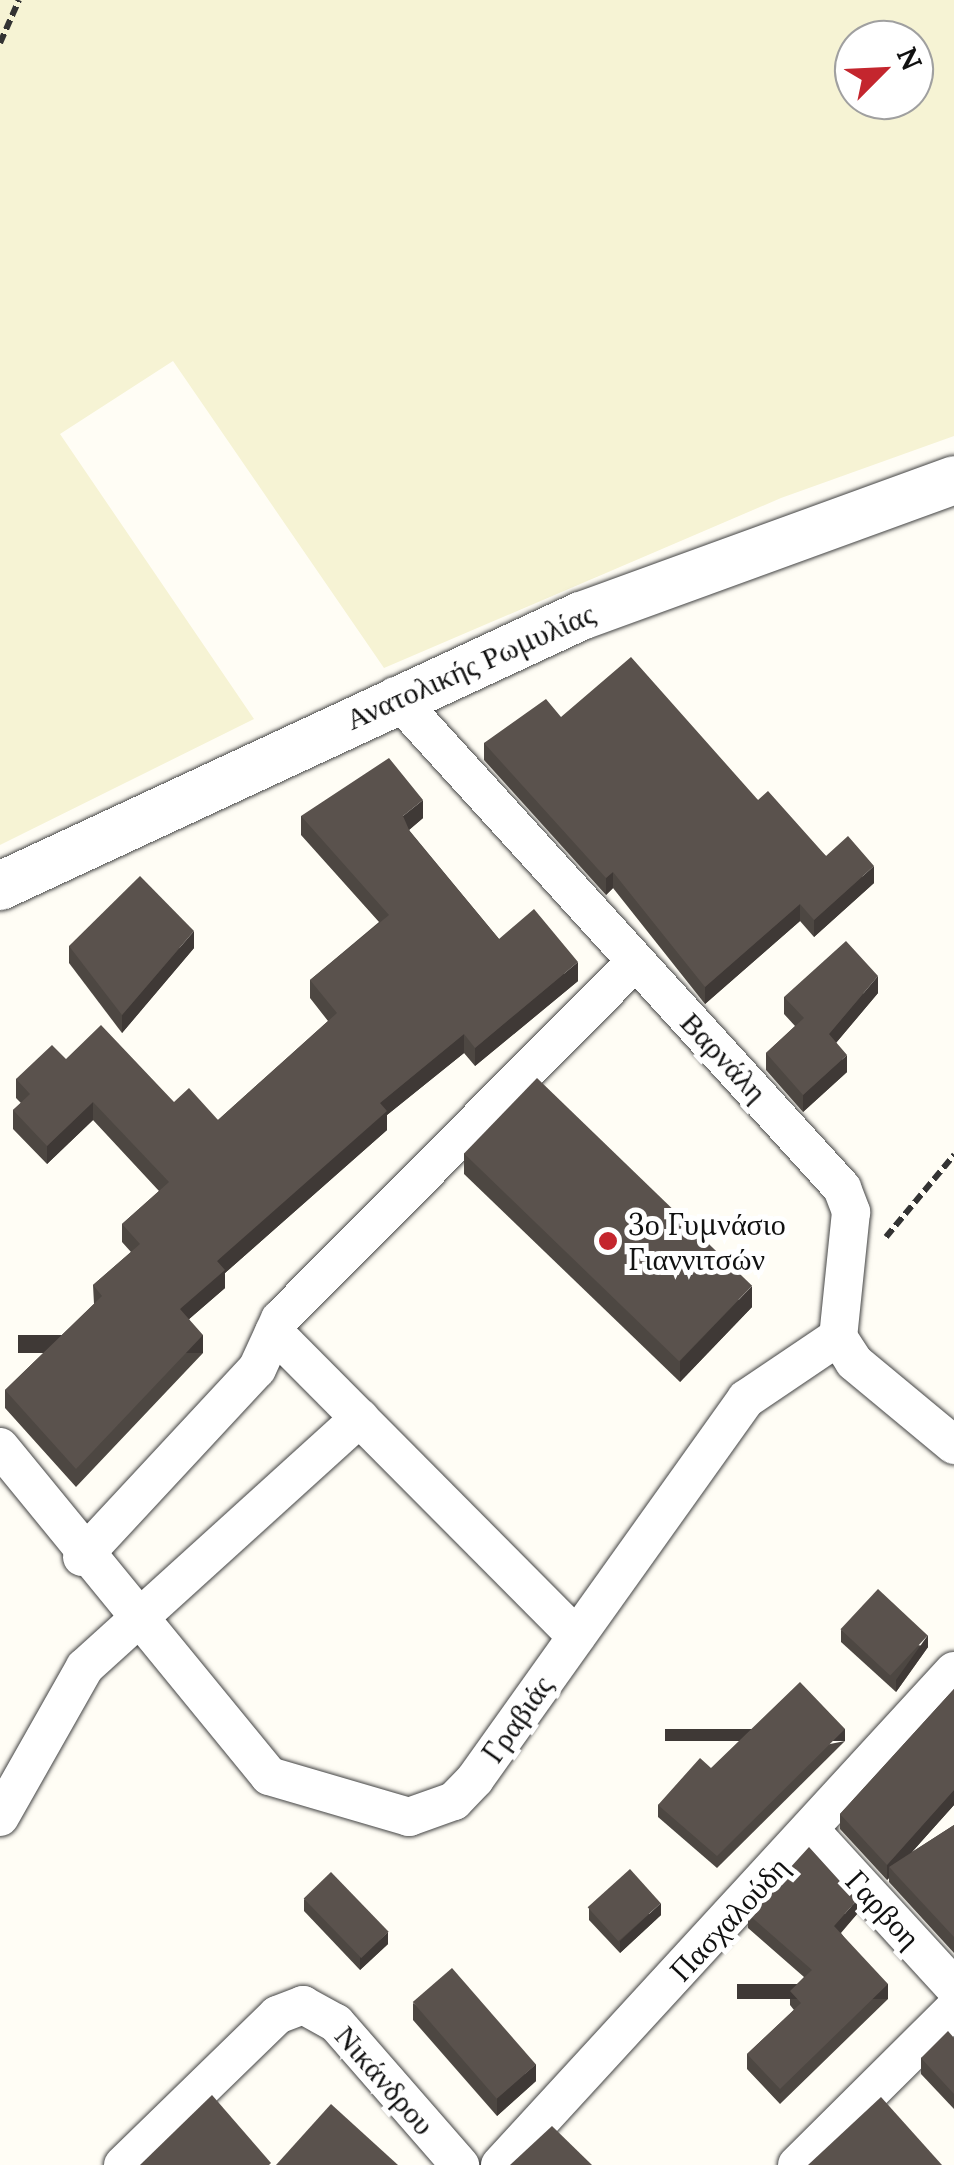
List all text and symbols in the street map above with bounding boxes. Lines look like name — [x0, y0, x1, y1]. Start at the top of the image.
north arrow — [834, 20, 934, 120]
text: N — [889, 41, 930, 76]
street label: Ανατολικής Ρωμυλίας — [340, 595, 600, 737]
street label: Βαρνάλη — [673, 1005, 775, 1109]
place label: 3ο Γυμνάσιο Γιαννιτσών — [628, 1206, 786, 1276]
marker: 3ο Γυμνάσιο Γιαννιτσών — [597, 1230, 619, 1252]
street label: Γραβιάς — [474, 1669, 560, 1769]
street label: Πασχαλούδη — [662, 1849, 796, 1989]
street label: Γαρβοη — [838, 1863, 928, 1955]
street label: Νικάνδρου — [328, 2018, 442, 2142]

